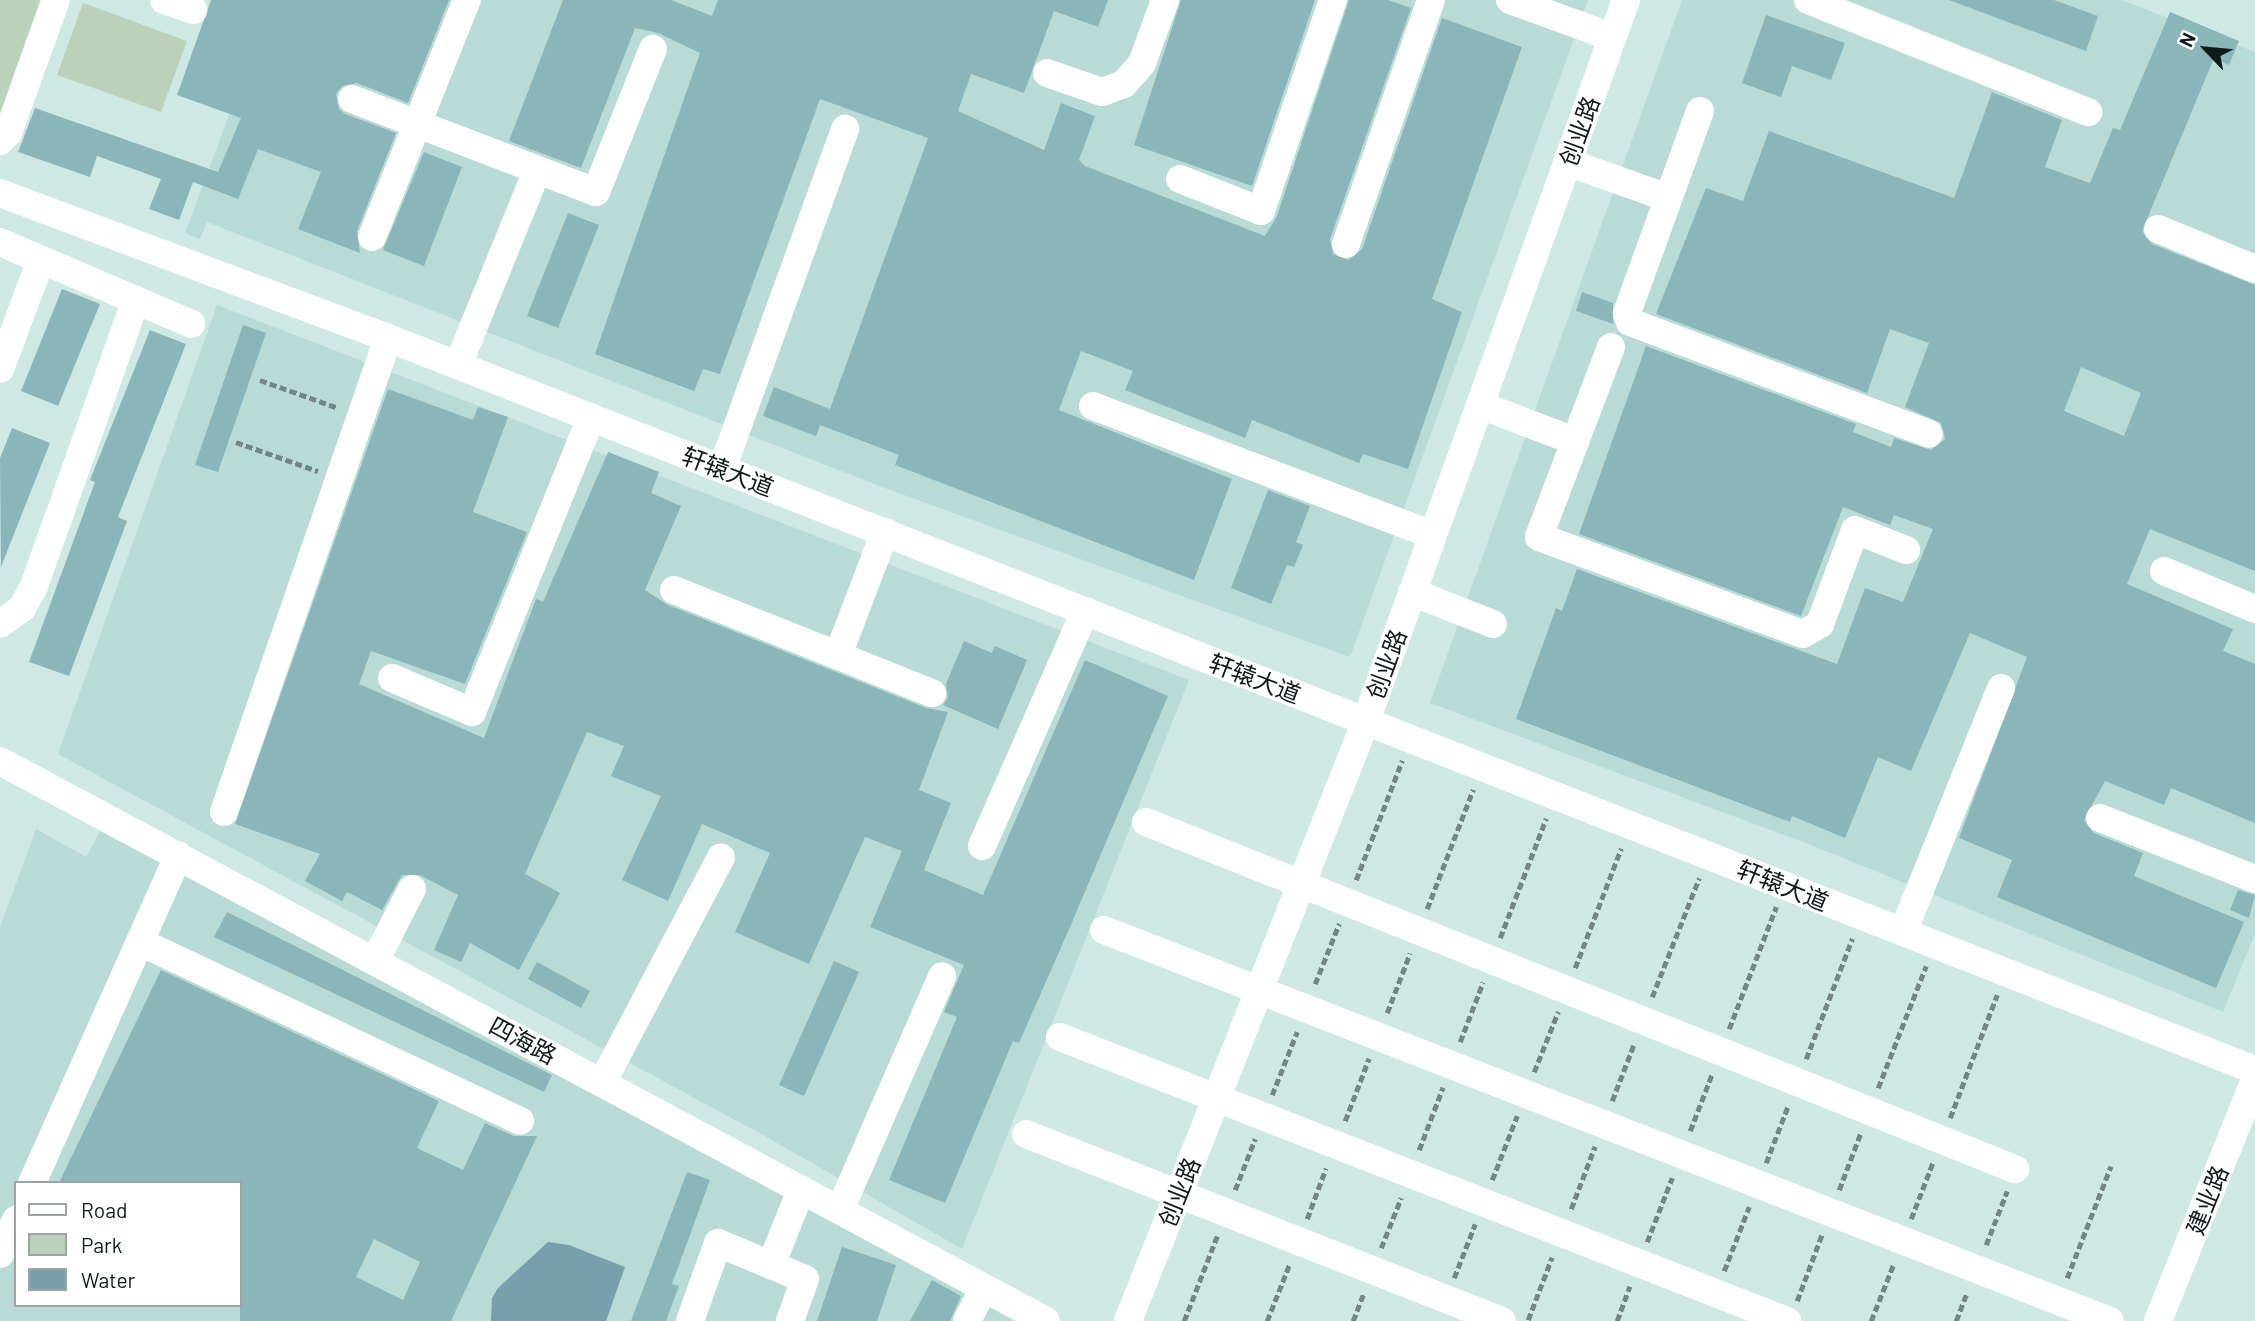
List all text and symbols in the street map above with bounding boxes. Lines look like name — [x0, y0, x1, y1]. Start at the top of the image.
north arrow — [2171, 14, 2241, 84]
text: N — [2174, 29, 2200, 50]
street label: 创业路 — [1553, 92, 1605, 170]
street label: 轩辕大道 — [678, 440, 778, 502]
street label: 创业路 — [1360, 625, 1412, 703]
street label: 轩辕大道 — [1205, 647, 1305, 709]
street label: 轩辕大道 — [1733, 854, 1833, 916]
street label: 四海路 — [484, 1010, 562, 1070]
street label: 创业路 — [1152, 1153, 1206, 1231]
street label: 建业路 — [2180, 1161, 2234, 1239]
legend — [14, 1181, 242, 1307]
text: Road — [81, 1197, 127, 1222]
text: Park — [81, 1232, 122, 1257]
text: Water — [81, 1267, 135, 1292]

